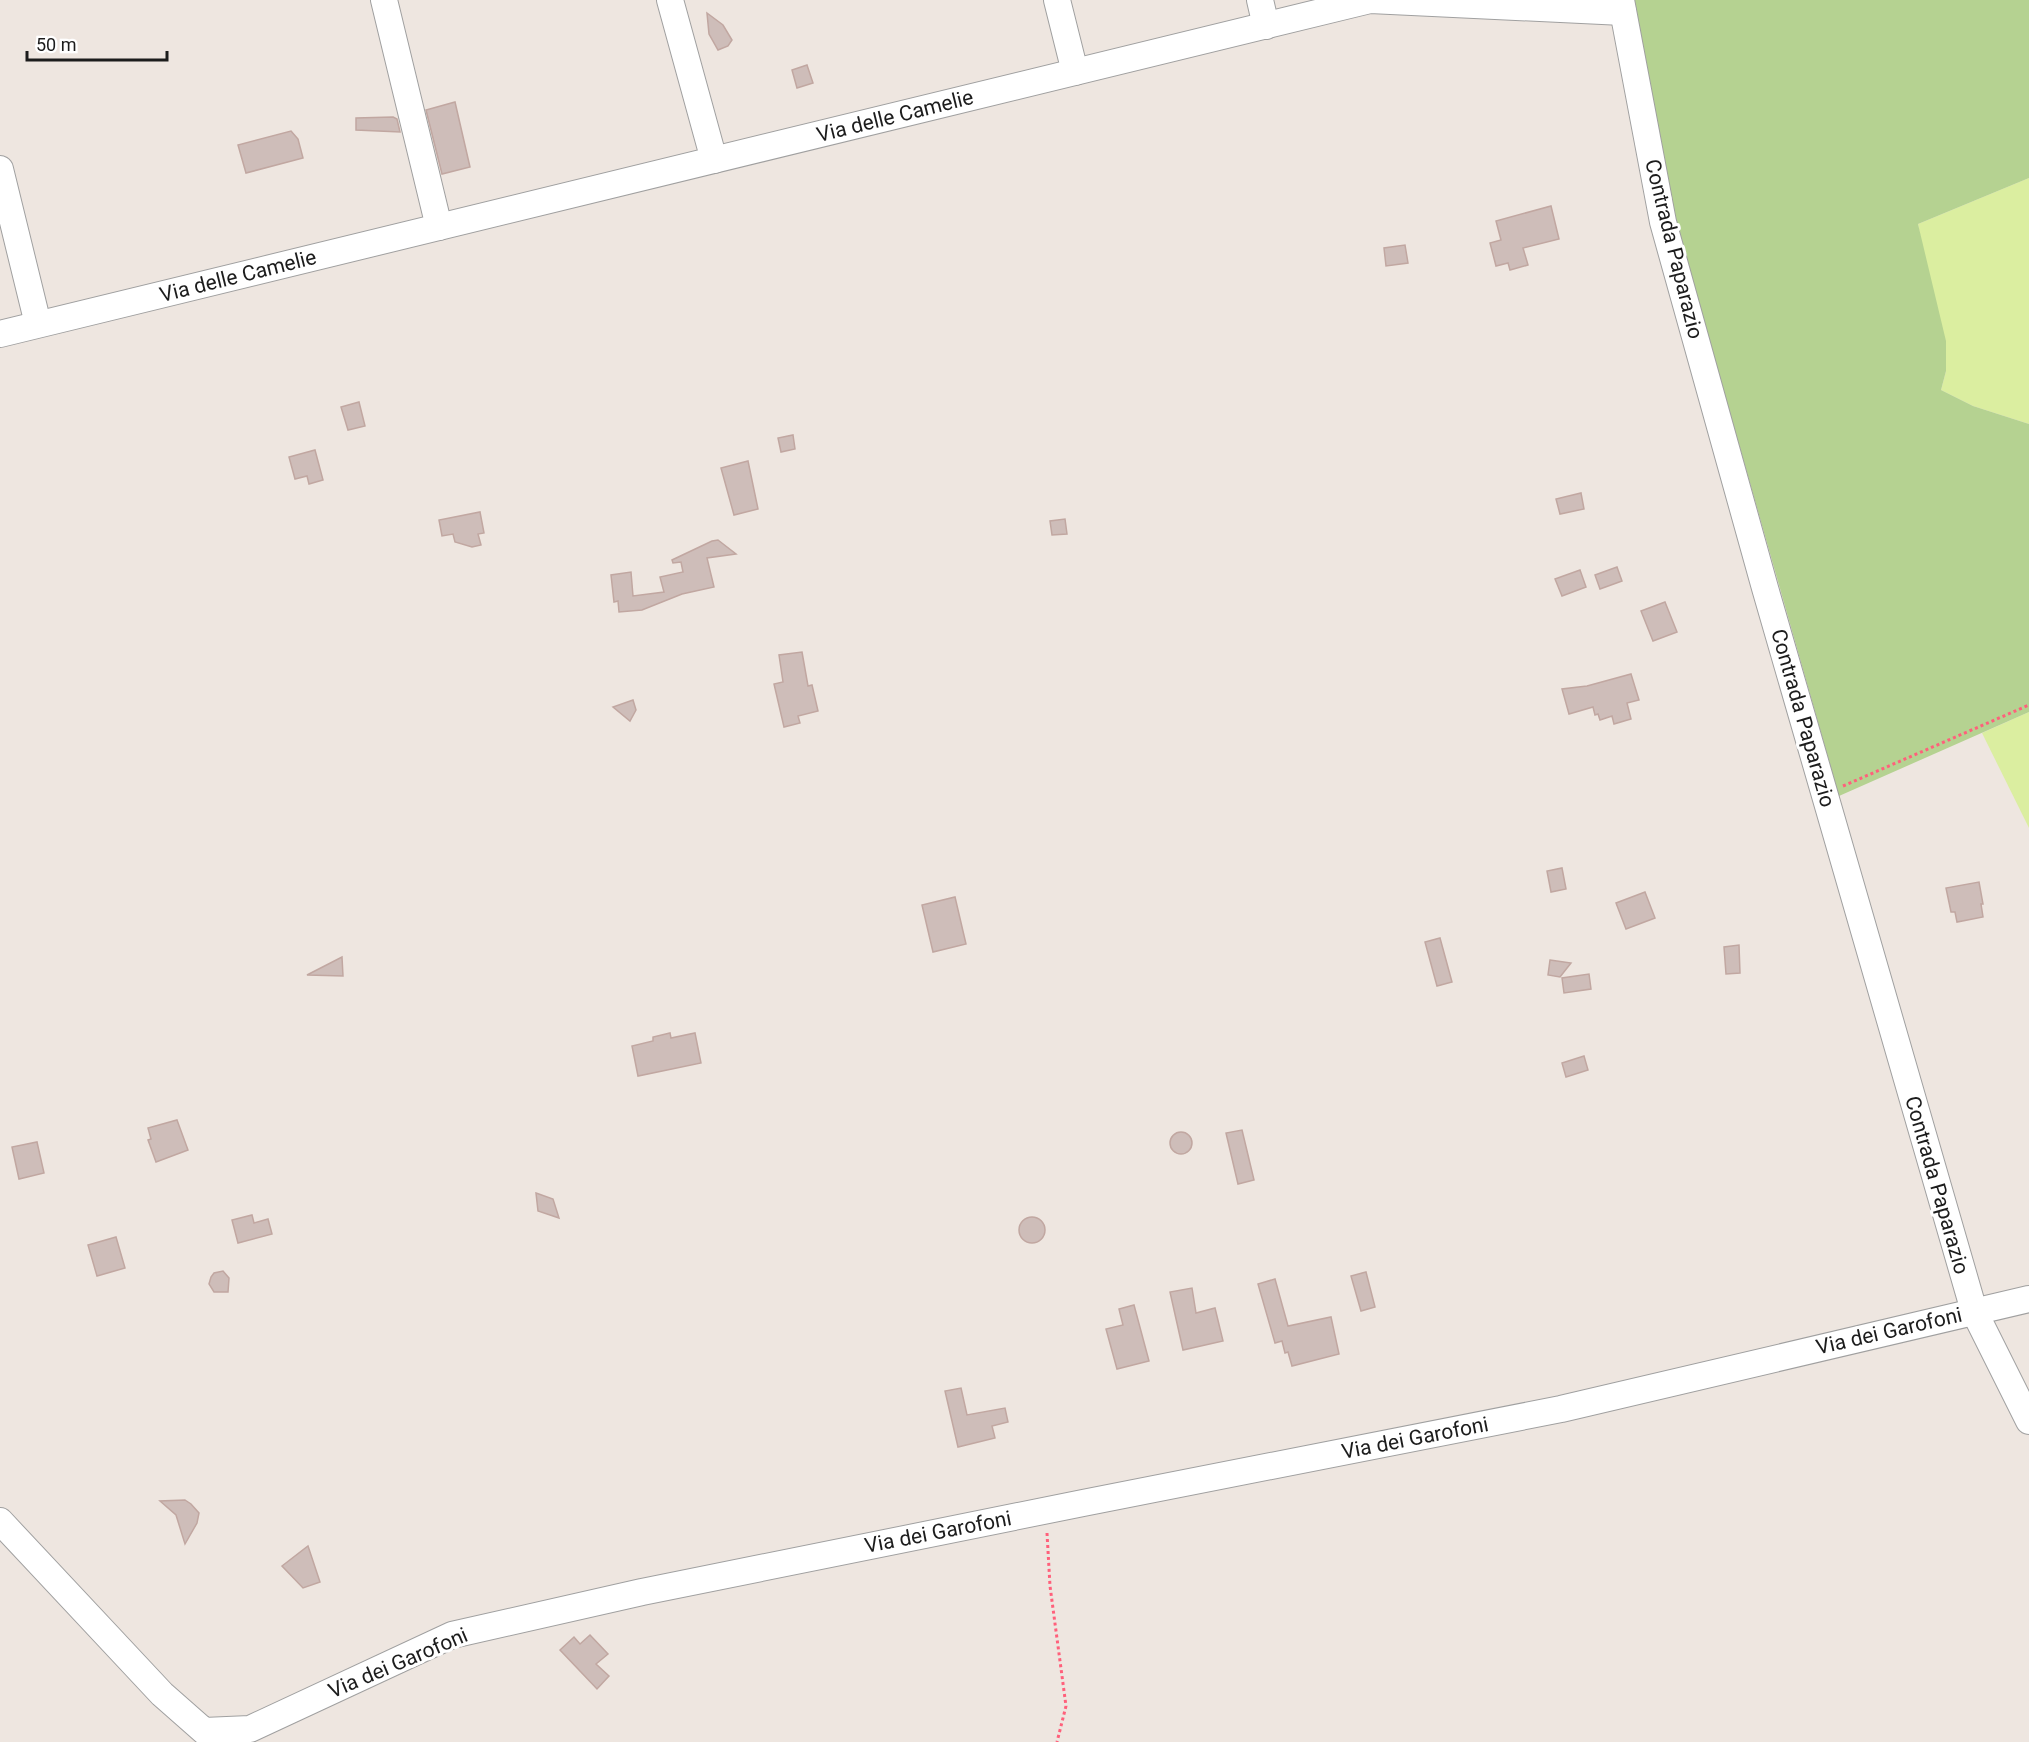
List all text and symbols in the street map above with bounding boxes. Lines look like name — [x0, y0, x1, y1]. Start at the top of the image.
scale bar — [27, 24, 166, 62]
text: 50 m — [36, 34, 76, 55]
street label: Via delle Camelie — [814, 85, 976, 147]
street label: Contrada Paparazio — [1640, 157, 1708, 341]
street label: Via delle Camelie — [157, 245, 319, 307]
street label: Contrada Paparazio — [1766, 626, 1840, 810]
street label: Contrada Paparazio — [1900, 1093, 1974, 1277]
street label: Via dei Garofoni — [1814, 1303, 1964, 1359]
street label: Via dei Garofoni — [1340, 1412, 1490, 1464]
street label: Via dei Garofoni — [863, 1506, 1013, 1558]
street label: Via dei Garofoni — [325, 1623, 471, 1703]

